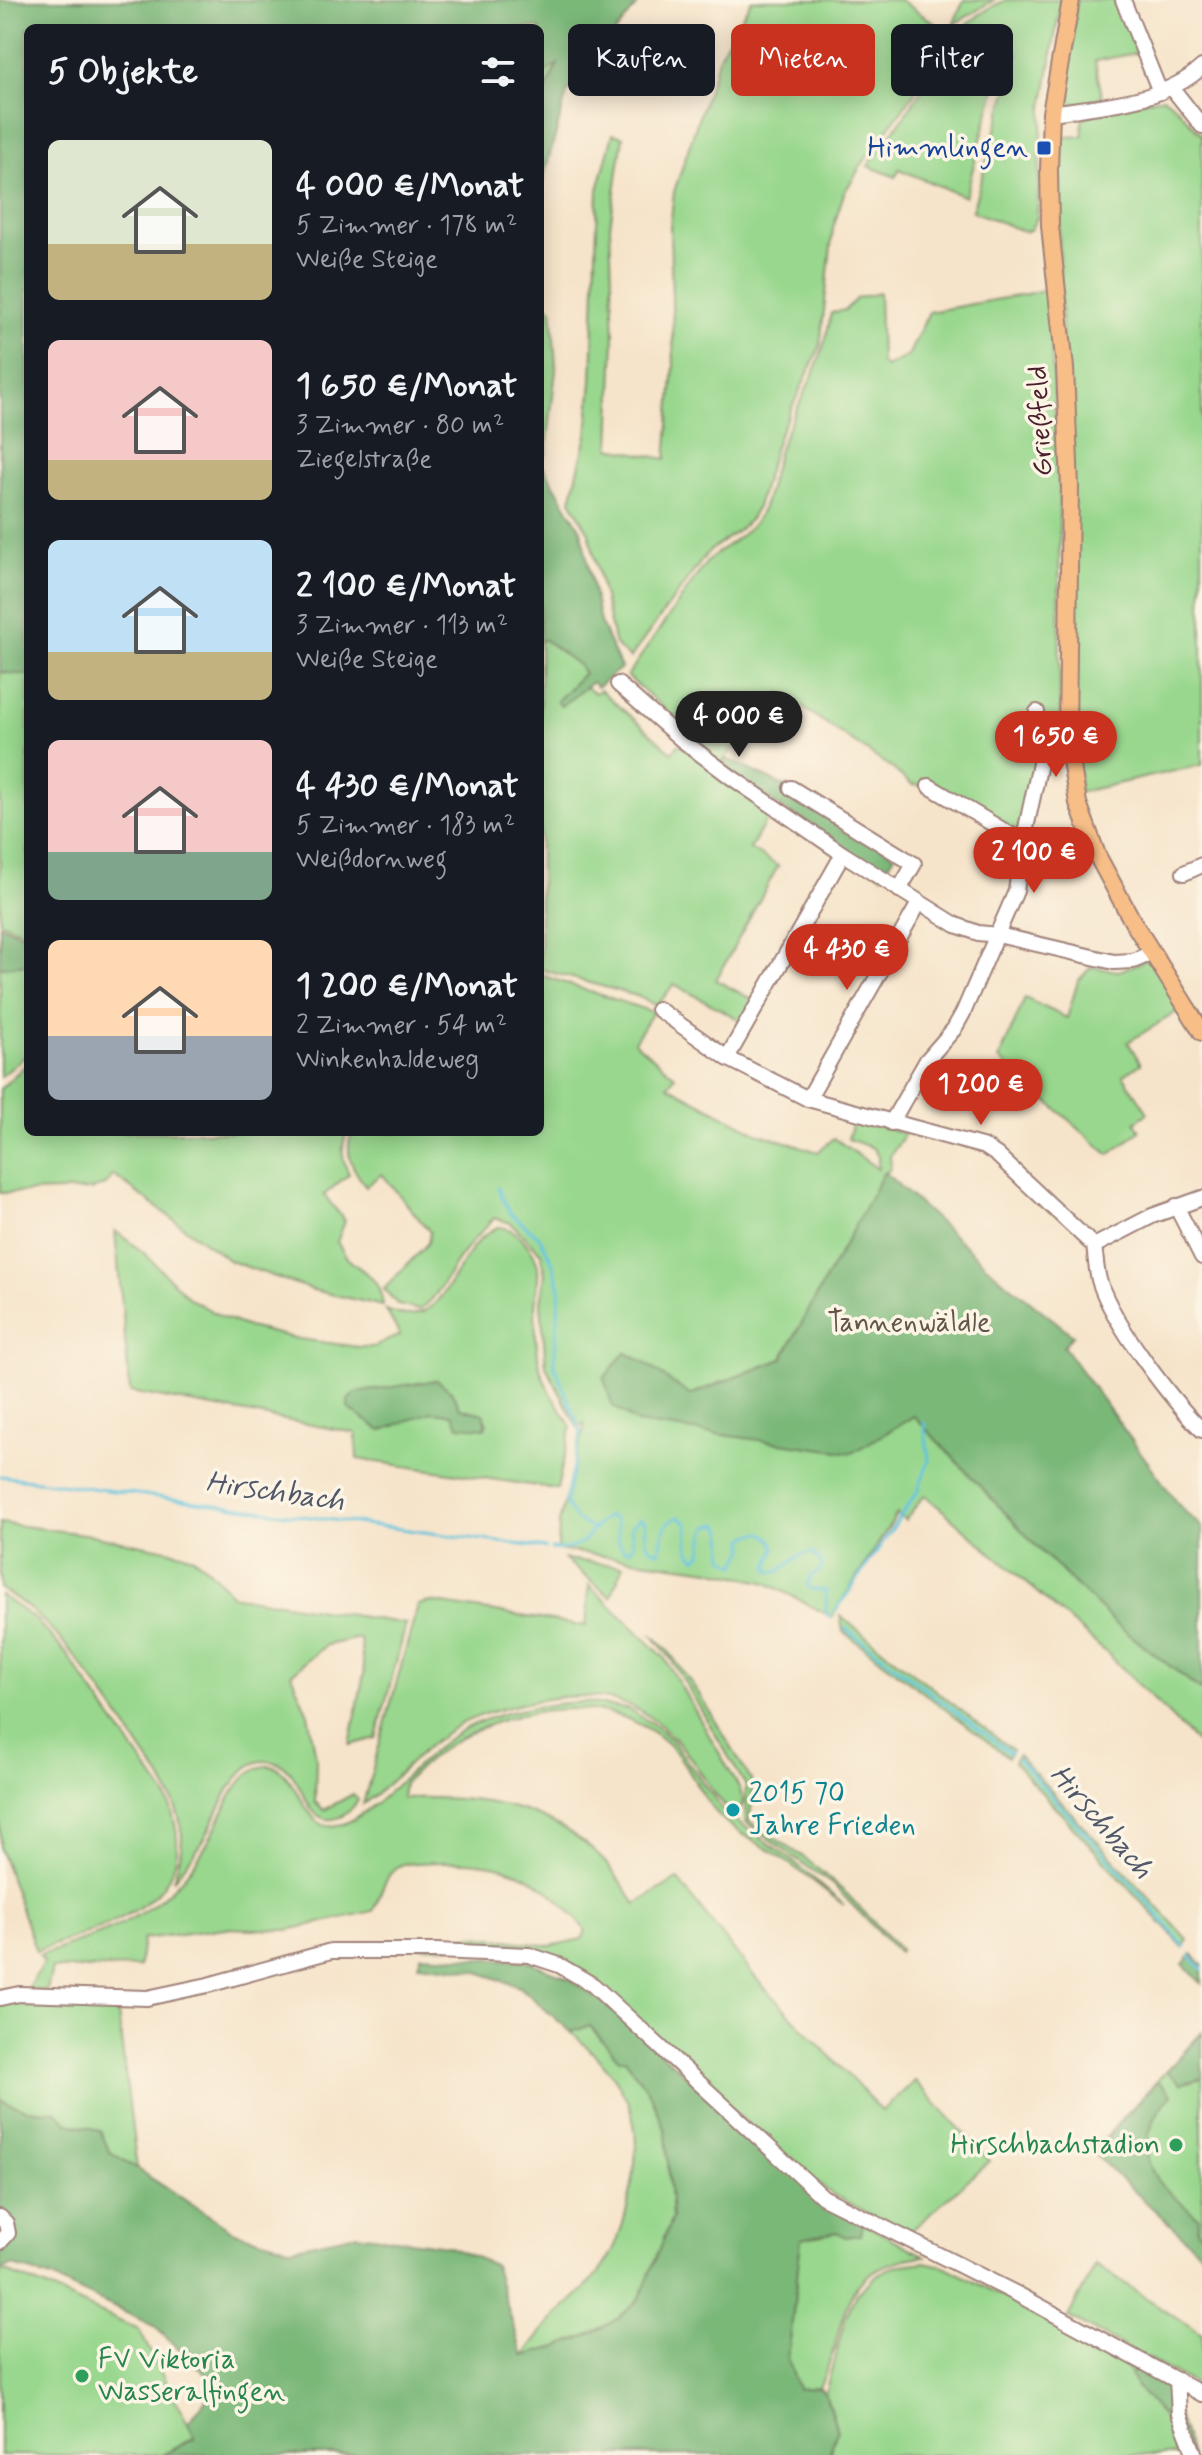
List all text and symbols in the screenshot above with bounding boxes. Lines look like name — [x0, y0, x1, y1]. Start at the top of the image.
chip: Kaufen — [568, 24, 715, 96]
chip: Mieten — [731, 24, 875, 96]
chip: Filter — [891, 24, 1013, 96]
text: 5 Objekte — [48, 50, 198, 95]
icon: filters — [476, 50, 520, 94]
place label: Himmlingen — [868, 130, 1028, 170]
marker: Himmlingen — [1035, 139, 1053, 157]
text: 4 000 €/Monat — [296, 164, 524, 209]
icon: home — [112, 172, 208, 268]
text: 5 Zimmer · 178 m² — [296, 209, 517, 243]
text: Weiße Steige — [296, 243, 438, 277]
text: 1 650 €/Monat — [296, 364, 517, 409]
street label: Grießfeld — [1020, 365, 1062, 477]
icon: home — [112, 372, 208, 468]
text: 3 Zimmer · 80 m² — [296, 409, 504, 443]
text: Ziegelstraße — [296, 443, 432, 477]
text: 2 100 €/Monat — [296, 564, 516, 609]
icon: home — [112, 572, 208, 668]
text: 3 Zimmer · 113 m² — [296, 609, 508, 643]
text: Weiße Steige — [296, 643, 438, 677]
pin: 4 000 € — [665, 691, 813, 759]
text: 4 000 € — [693, 700, 785, 734]
pin: 1 650 € — [982, 711, 1130, 779]
text: 1 650 € — [1013, 720, 1099, 754]
text: 4 430 €/Monat — [296, 764, 519, 809]
icon: home — [112, 772, 208, 868]
text: 5 Zimmer · 183 m² — [296, 809, 515, 843]
pin: 2 100 € — [960, 827, 1108, 895]
text: 2 100 € — [991, 836, 1077, 870]
text: Weißdornweg — [296, 843, 447, 877]
pin: 4 430 € — [773, 924, 921, 992]
text: 4 430 € — [803, 933, 891, 967]
text: 1 200 €/Monat — [296, 964, 518, 1009]
icon: home — [112, 972, 208, 1068]
text: 2 Zimmer · 54 m² — [296, 1009, 507, 1043]
text: Winkenhaldeweg — [296, 1043, 479, 1077]
pin: 1 200 € — [907, 1059, 1055, 1127]
text: 1 200 € — [938, 1068, 1024, 1102]
park label: Tannenwäldle — [827, 1305, 991, 1342]
water label: Hirschbach — [203, 1463, 347, 1521]
water label: Hirschbach — [1040, 1757, 1162, 1887]
place label: 2015 70 Jahre Frieden — [749, 1776, 916, 1845]
marker: 2015 70 Jahre Frieden — [724, 1801, 742, 1819]
place label: Hirschbachstadion — [951, 2127, 1160, 2164]
marker: Hirschbachstadion — [1167, 2136, 1185, 2154]
place label: FV Viktoria Wasseralfingen — [98, 2342, 285, 2414]
marker: FV Viktoria Wasseralfingen — [73, 2367, 91, 2385]

